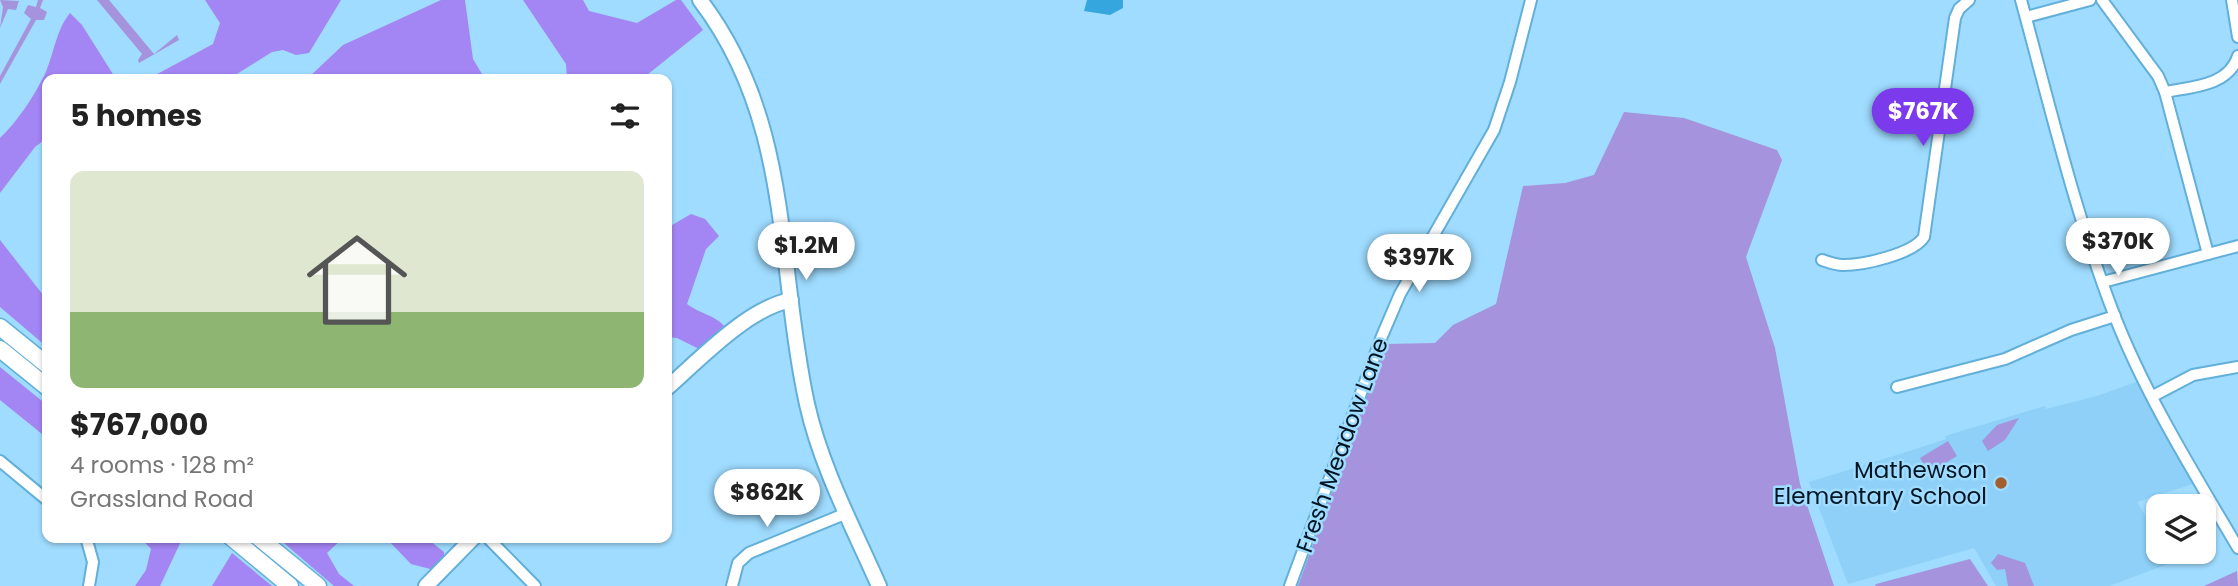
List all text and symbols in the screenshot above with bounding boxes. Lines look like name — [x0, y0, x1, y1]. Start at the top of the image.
pin: $767K — [1874, 88, 1972, 148]
text: 5 homes — [70, 94, 202, 137]
text: $767K — [1888, 95, 1958, 127]
icon: filters — [606, 97, 644, 135]
icon: home — [294, 217, 420, 343]
pin: $370K — [2069, 218, 2167, 278]
pin: $1.2M — [757, 222, 855, 282]
text: $370K — [2082, 225, 2154, 257]
text: $1.2M — [774, 229, 838, 261]
pin: $397K — [1370, 234, 1468, 294]
text: $397K — [1383, 241, 1455, 273]
street label: Fresh Meadow Lane — [1288, 333, 1396, 557]
text: $767,000 — [70, 403, 208, 446]
text: 4 rooms · 128 m² — [70, 449, 254, 481]
place label: Mathewson Elementary School — [1774, 454, 1987, 512]
pin: $862K — [718, 470, 816, 529]
marker: Mathewson Elementary School — [1993, 475, 2009, 491]
text: $862K — [730, 476, 804, 508]
text: Grassland Road — [70, 483, 253, 515]
map controls — [2146, 494, 2216, 564]
button: layers — [2146, 494, 2216, 564]

